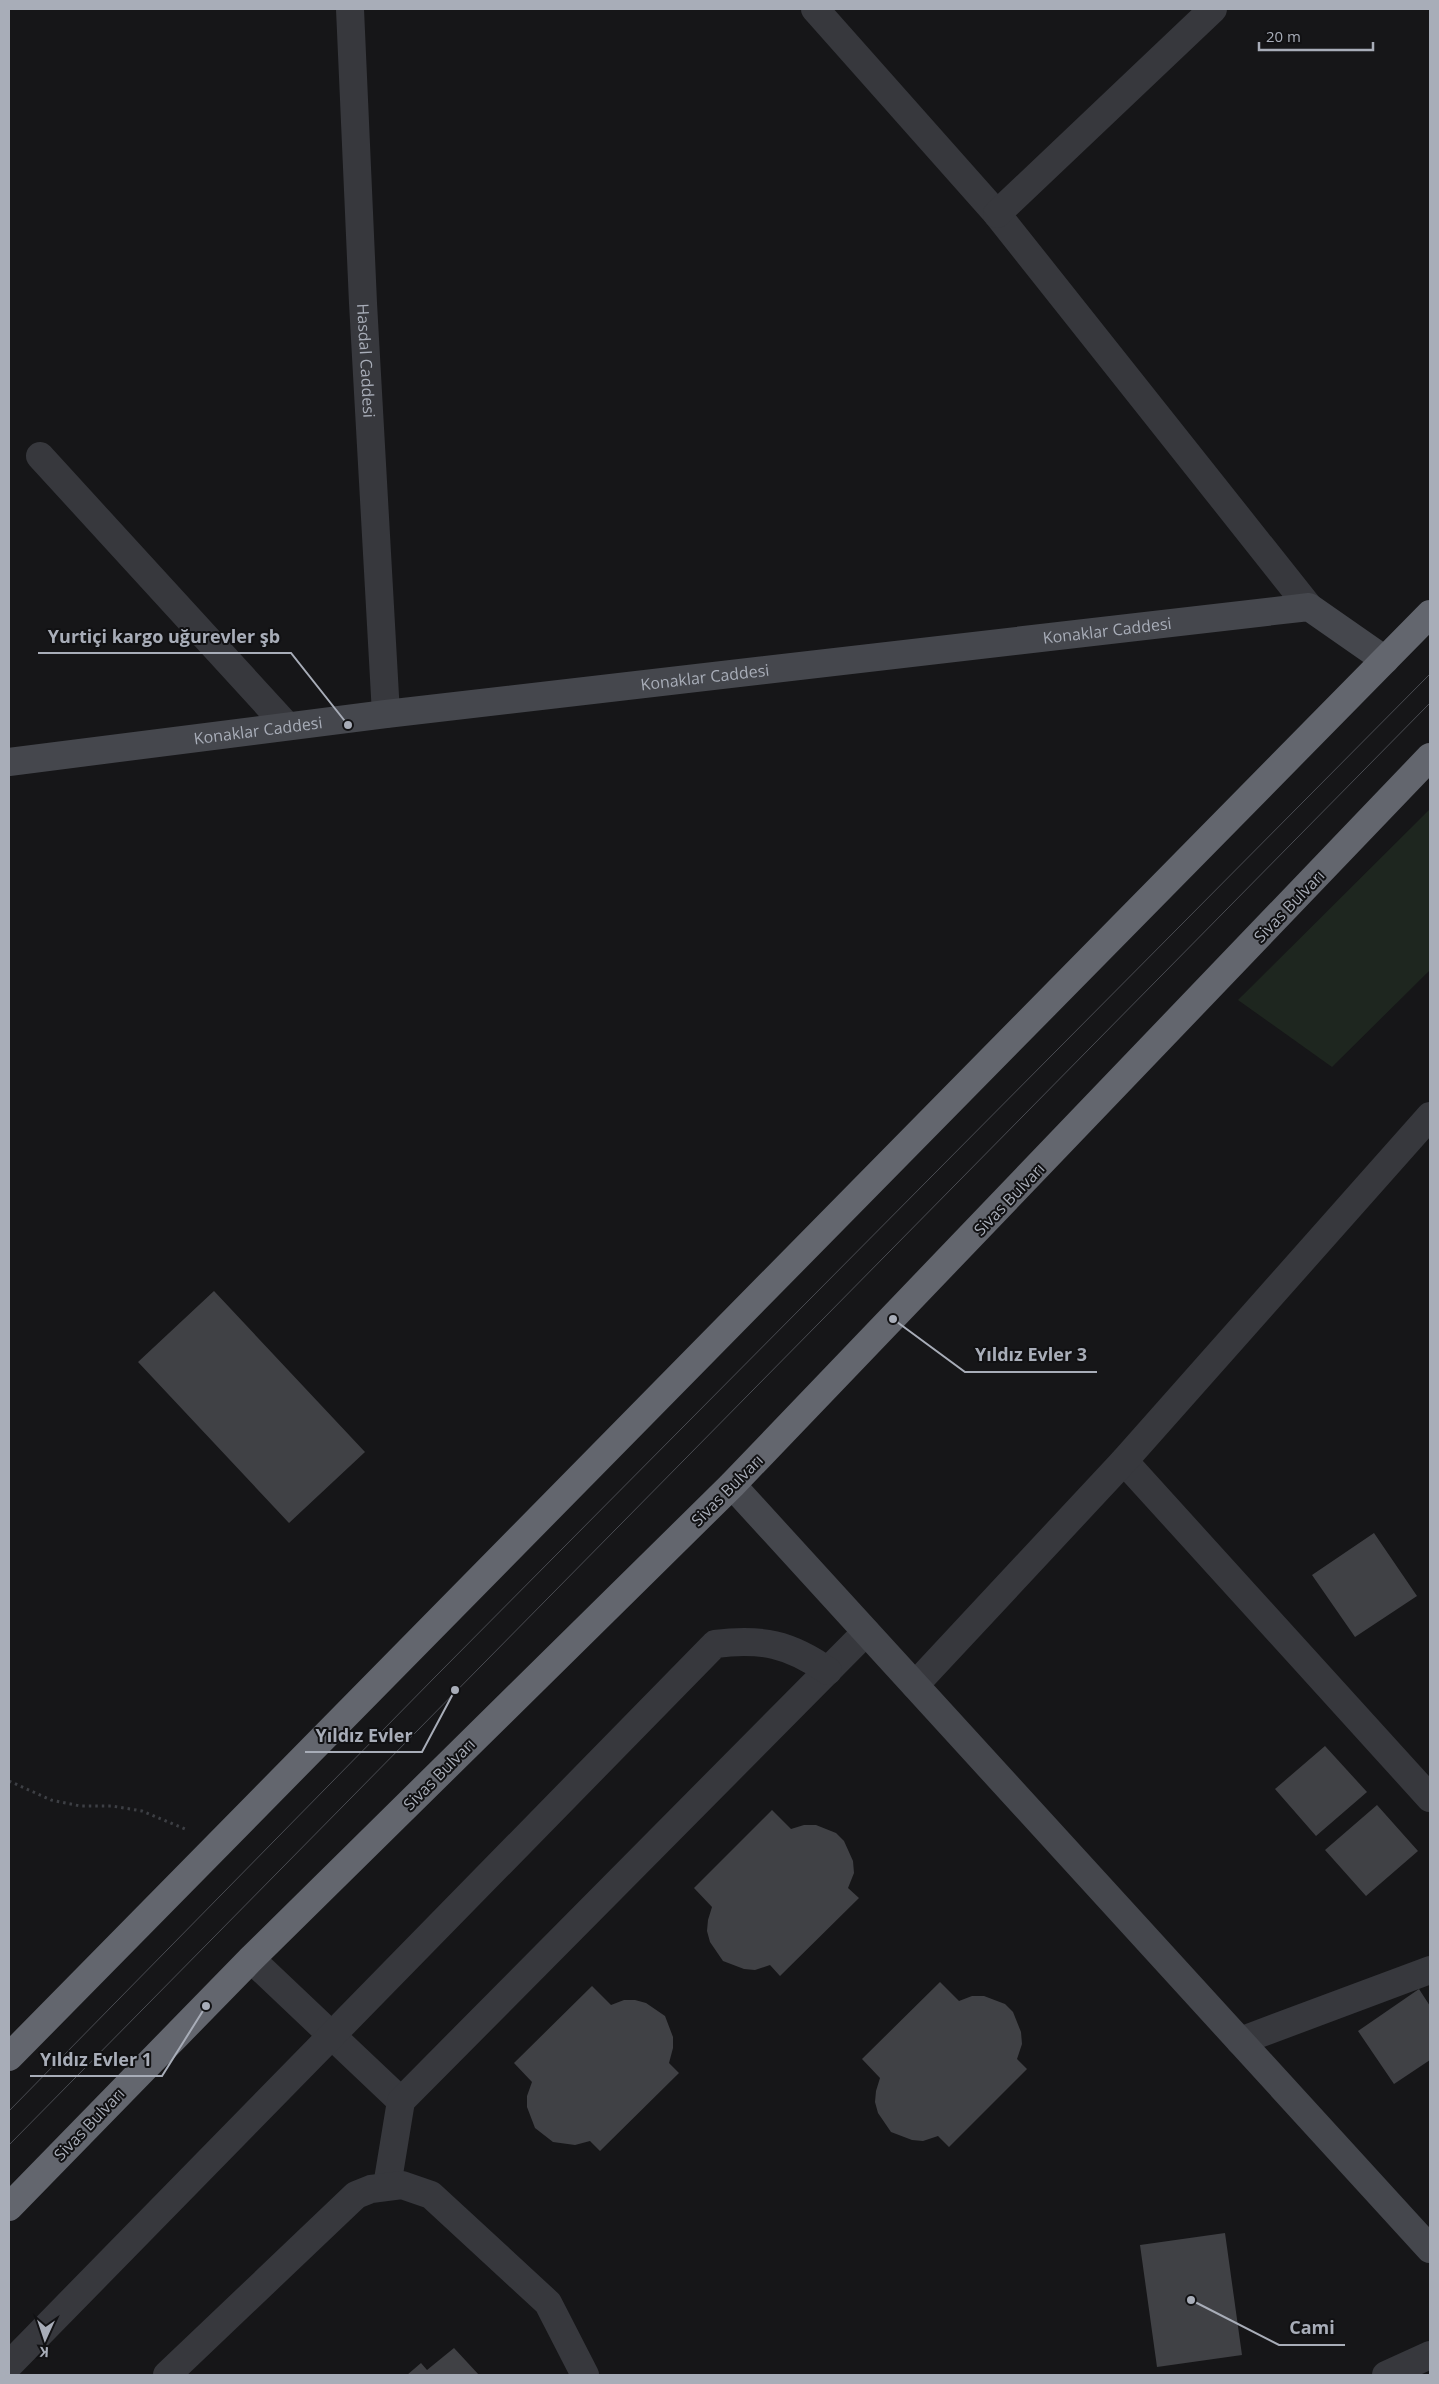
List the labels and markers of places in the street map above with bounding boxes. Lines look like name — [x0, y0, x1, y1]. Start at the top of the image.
callout: Yurtiçi kargo uğurevler şb — [38, 620, 291, 653]
callout: Yıldız Evler 3 — [965, 1339, 1097, 1372]
callout: Yıldız Evler — [305, 1719, 422, 1752]
callout: Yıldız Evler 1 — [30, 2043, 162, 2076]
callout: Cami — [1279, 2312, 1345, 2345]

